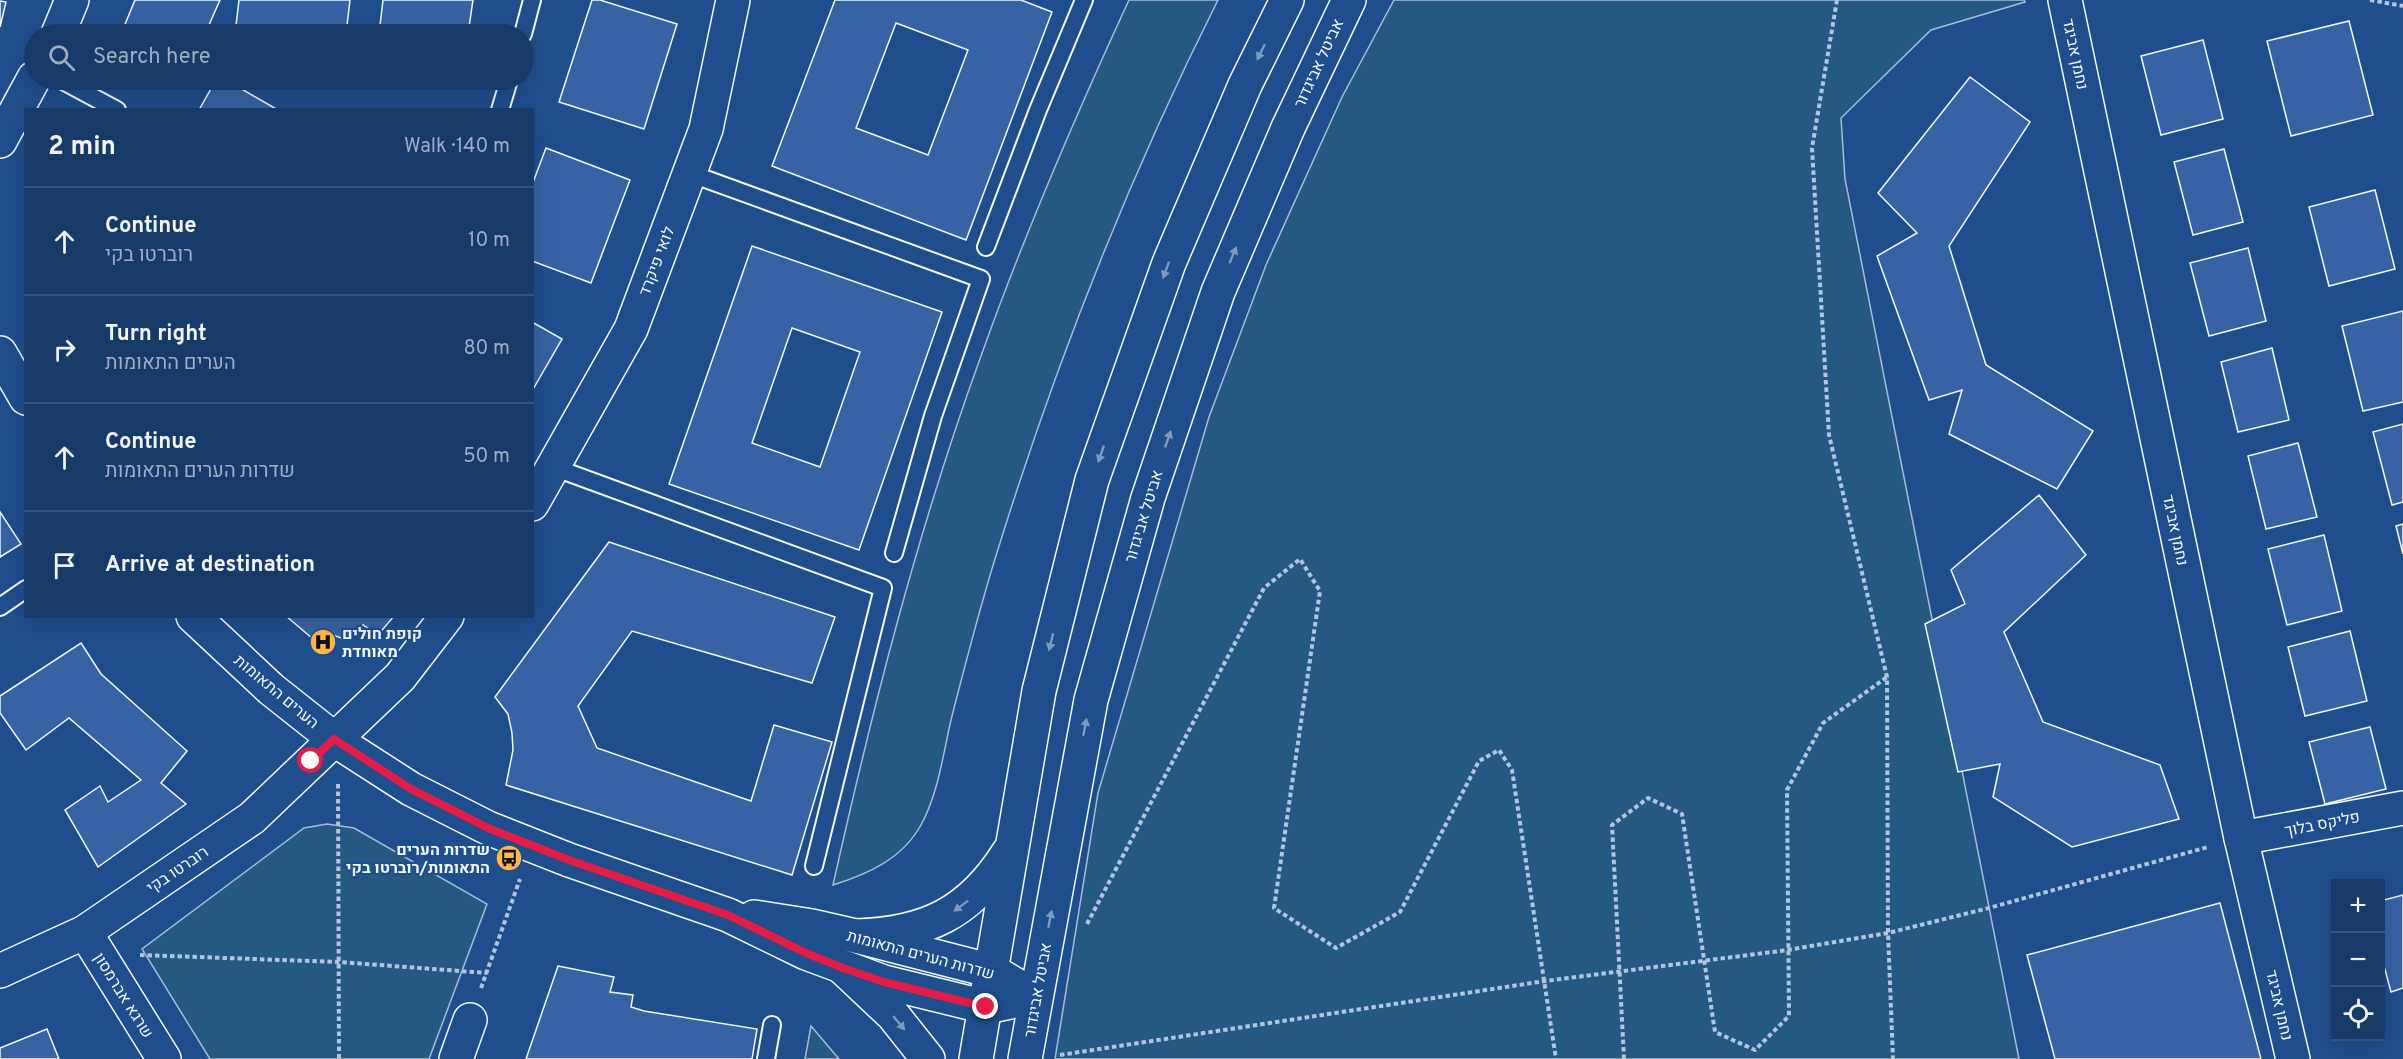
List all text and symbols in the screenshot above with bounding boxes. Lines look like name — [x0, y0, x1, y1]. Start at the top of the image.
street label: אביטל אביגדור — [1290, 16, 1349, 112]
street label: נחמן אביגד — [2057, 17, 2091, 92]
search box — [24, 24, 534, 90]
icon: search — [45, 41, 78, 74]
text: Search here — [93, 44, 211, 71]
one-way arrow — [1256, 44, 1266, 61]
text: 2 min — [48, 131, 116, 164]
text: Walk · 140 m — [404, 134, 510, 160]
text: Continue — [105, 213, 196, 240]
street label: לואי פיקרד — [635, 224, 680, 299]
icon: ahead — [48, 225, 81, 258]
text: 10 m — [468, 228, 510, 254]
text: רוברטו בקי — [105, 243, 193, 269]
one-way arrow — [1228, 246, 1238, 264]
one-way arrow — [1161, 261, 1171, 279]
text: Turn right — [105, 321, 207, 348]
icon: right — [48, 333, 81, 366]
text: 80 m — [464, 336, 510, 362]
text: הערים התאומות — [105, 351, 236, 377]
text: Continue — [105, 429, 196, 456]
one-way arrow — [1163, 430, 1173, 448]
icon: ahead — [48, 441, 81, 474]
text: 50 m — [463, 444, 510, 470]
one-way arrow — [1096, 445, 1106, 463]
text: שדרות הערים התאומות — [105, 459, 295, 485]
street label: אביטל אביגדור — [1121, 468, 1169, 565]
street label: נחמן אביגד — [2157, 493, 2191, 568]
icon: arrive — [48, 549, 81, 582]
text: Arrive at destination — [105, 552, 315, 579]
place label: קופת חולים מאוחדת — [342, 625, 422, 663]
hospital icon: קופת חולים מאוחדת — [308, 627, 338, 657]
one-way arrow — [1046, 633, 1056, 651]
street label: הערים התאומות — [229, 651, 322, 734]
one-way arrow — [1081, 717, 1090, 736]
route start — [297, 747, 323, 773]
street label: פליקס בלוך — [2283, 808, 2362, 842]
place label: שדרות הערים התאומות/רוברטו בקי — [346, 841, 490, 879]
street label: רוברטו בקי — [143, 843, 213, 899]
bus stop icon: שדרות הערים התאומות/רוברטו בקי — [494, 843, 524, 873]
map controls — [2331, 879, 2385, 1041]
button: + — [2331, 879, 2385, 933]
one-way arrow — [954, 900, 969, 912]
one-way arrow — [1046, 909, 1055, 928]
street label: שדרות הערים התאומות — [845, 927, 996, 985]
button: − — [2331, 933, 2385, 987]
street label: אביטל אביגדור — [1021, 941, 1057, 1039]
street label: שרגא אברמסון — [88, 950, 156, 1042]
street label: נחמן אביגד — [2260, 968, 2296, 1043]
button: locate — [2331, 987, 2385, 1041]
route end — [972, 993, 998, 1019]
one-way arrow — [893, 1015, 906, 1031]

